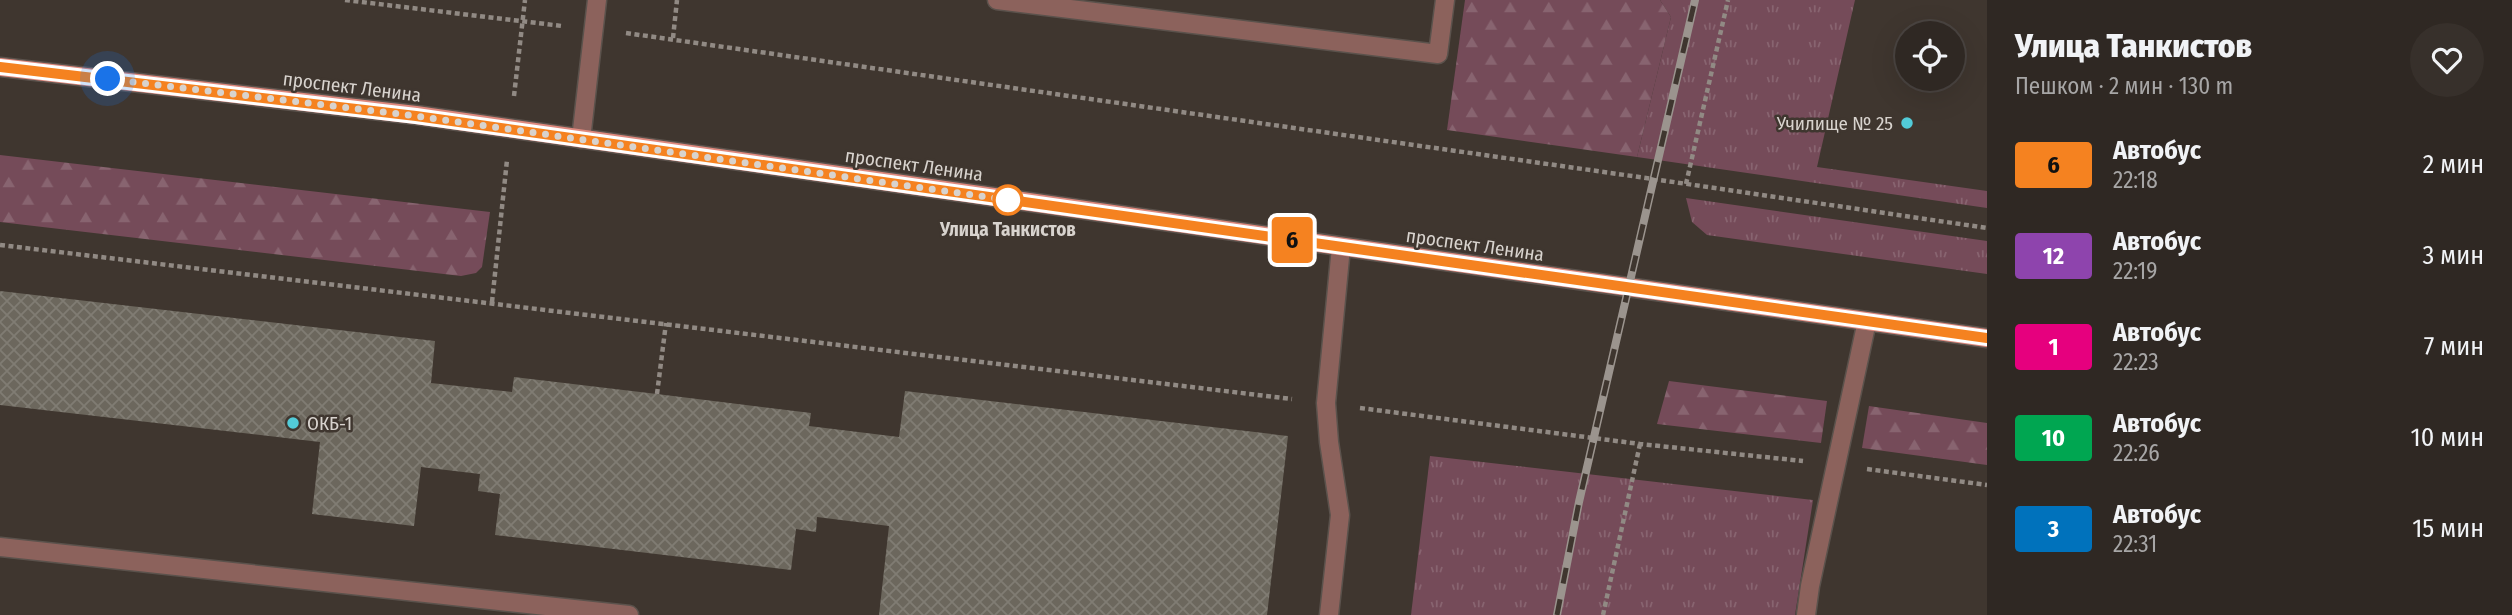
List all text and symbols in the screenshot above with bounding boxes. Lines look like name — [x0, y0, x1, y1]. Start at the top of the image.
map controls — [1895, 21, 1965, 91]
button: locate — [1895, 21, 1965, 91]
button: heart — [2410, 23, 2484, 97]
text: Улица Танкистов — [2015, 26, 2252, 66]
your location — [90, 61, 125, 96]
street label: проспект Ленина — [282, 67, 422, 107]
text: Пешком · 2 мин · 130 m — [2015, 72, 2233, 100]
place label: Училище № 25 — [1776, 112, 1893, 135]
marker: Училище № 25 — [1899, 115, 1915, 131]
text: Автобус — [2113, 135, 2201, 166]
street label: проспект Ленина — [843, 144, 985, 186]
text: 2 мин — [2423, 149, 2484, 180]
text: 6 — [2047, 151, 2060, 179]
text: 22:18 — [2113, 166, 2158, 194]
marker: Улица Танкистов — [993, 185, 1023, 215]
line badge: 6 — [1269, 217, 1315, 263]
place label: Улица Танкистов — [939, 218, 1076, 241]
street label: проспект Ленина — [1404, 224, 1546, 266]
text: 6 — [1286, 226, 1298, 254]
text: Автобус — [2113, 226, 2201, 257]
text: 3 мин — [2423, 240, 2484, 271]
text: 12 — [2043, 242, 2064, 270]
text: 22:19 — [2113, 257, 2157, 285]
text: Автобус — [2113, 317, 2201, 348]
text: 7 мин — [2424, 331, 2484, 362]
text: 1 — [2048, 333, 2059, 361]
text: 22:23 — [2113, 348, 2159, 376]
text: Автобус — [2113, 408, 2201, 439]
place label: ОКБ-1 — [307, 412, 352, 435]
marker: ОКБ-1 — [285, 415, 301, 431]
text: 10 мин — [2411, 422, 2484, 453]
text: 10 — [2042, 424, 2065, 452]
text: 22:26 — [2113, 439, 2160, 467]
text: Автобус — [2113, 499, 2201, 530]
text: 15 мин — [2412, 513, 2484, 544]
text: 3 — [2048, 515, 2059, 543]
text: 22:31 — [2113, 530, 2157, 558]

